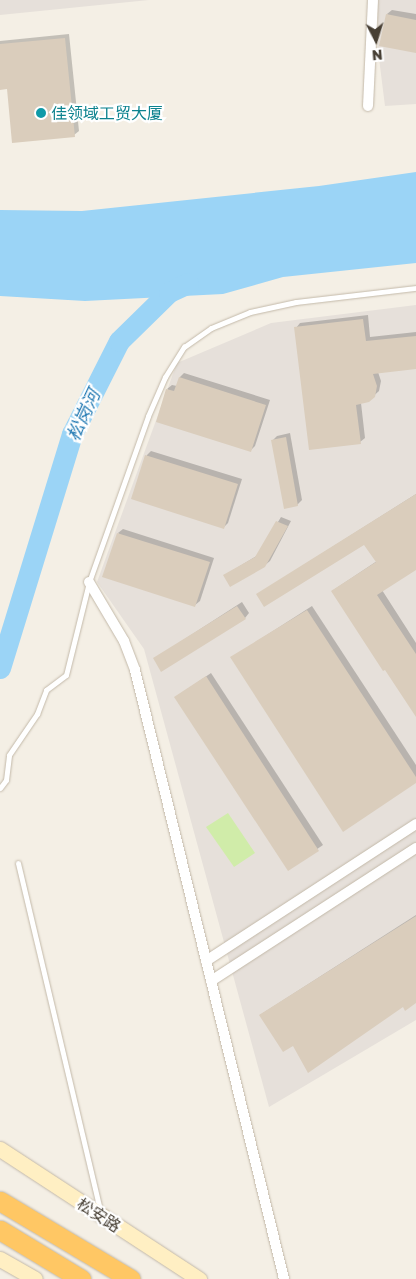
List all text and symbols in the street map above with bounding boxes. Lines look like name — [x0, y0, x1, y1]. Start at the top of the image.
north arrow — [351, 15, 401, 65]
text: N — [371, 47, 383, 64]
place label: 佳领域工贸大厦 — [51, 103, 163, 123]
marker: 佳领域工贸大厦 — [35, 107, 47, 119]
water label: 松岗河 — [62, 386, 104, 444]
street label: 松安路 — [74, 1194, 124, 1236]

